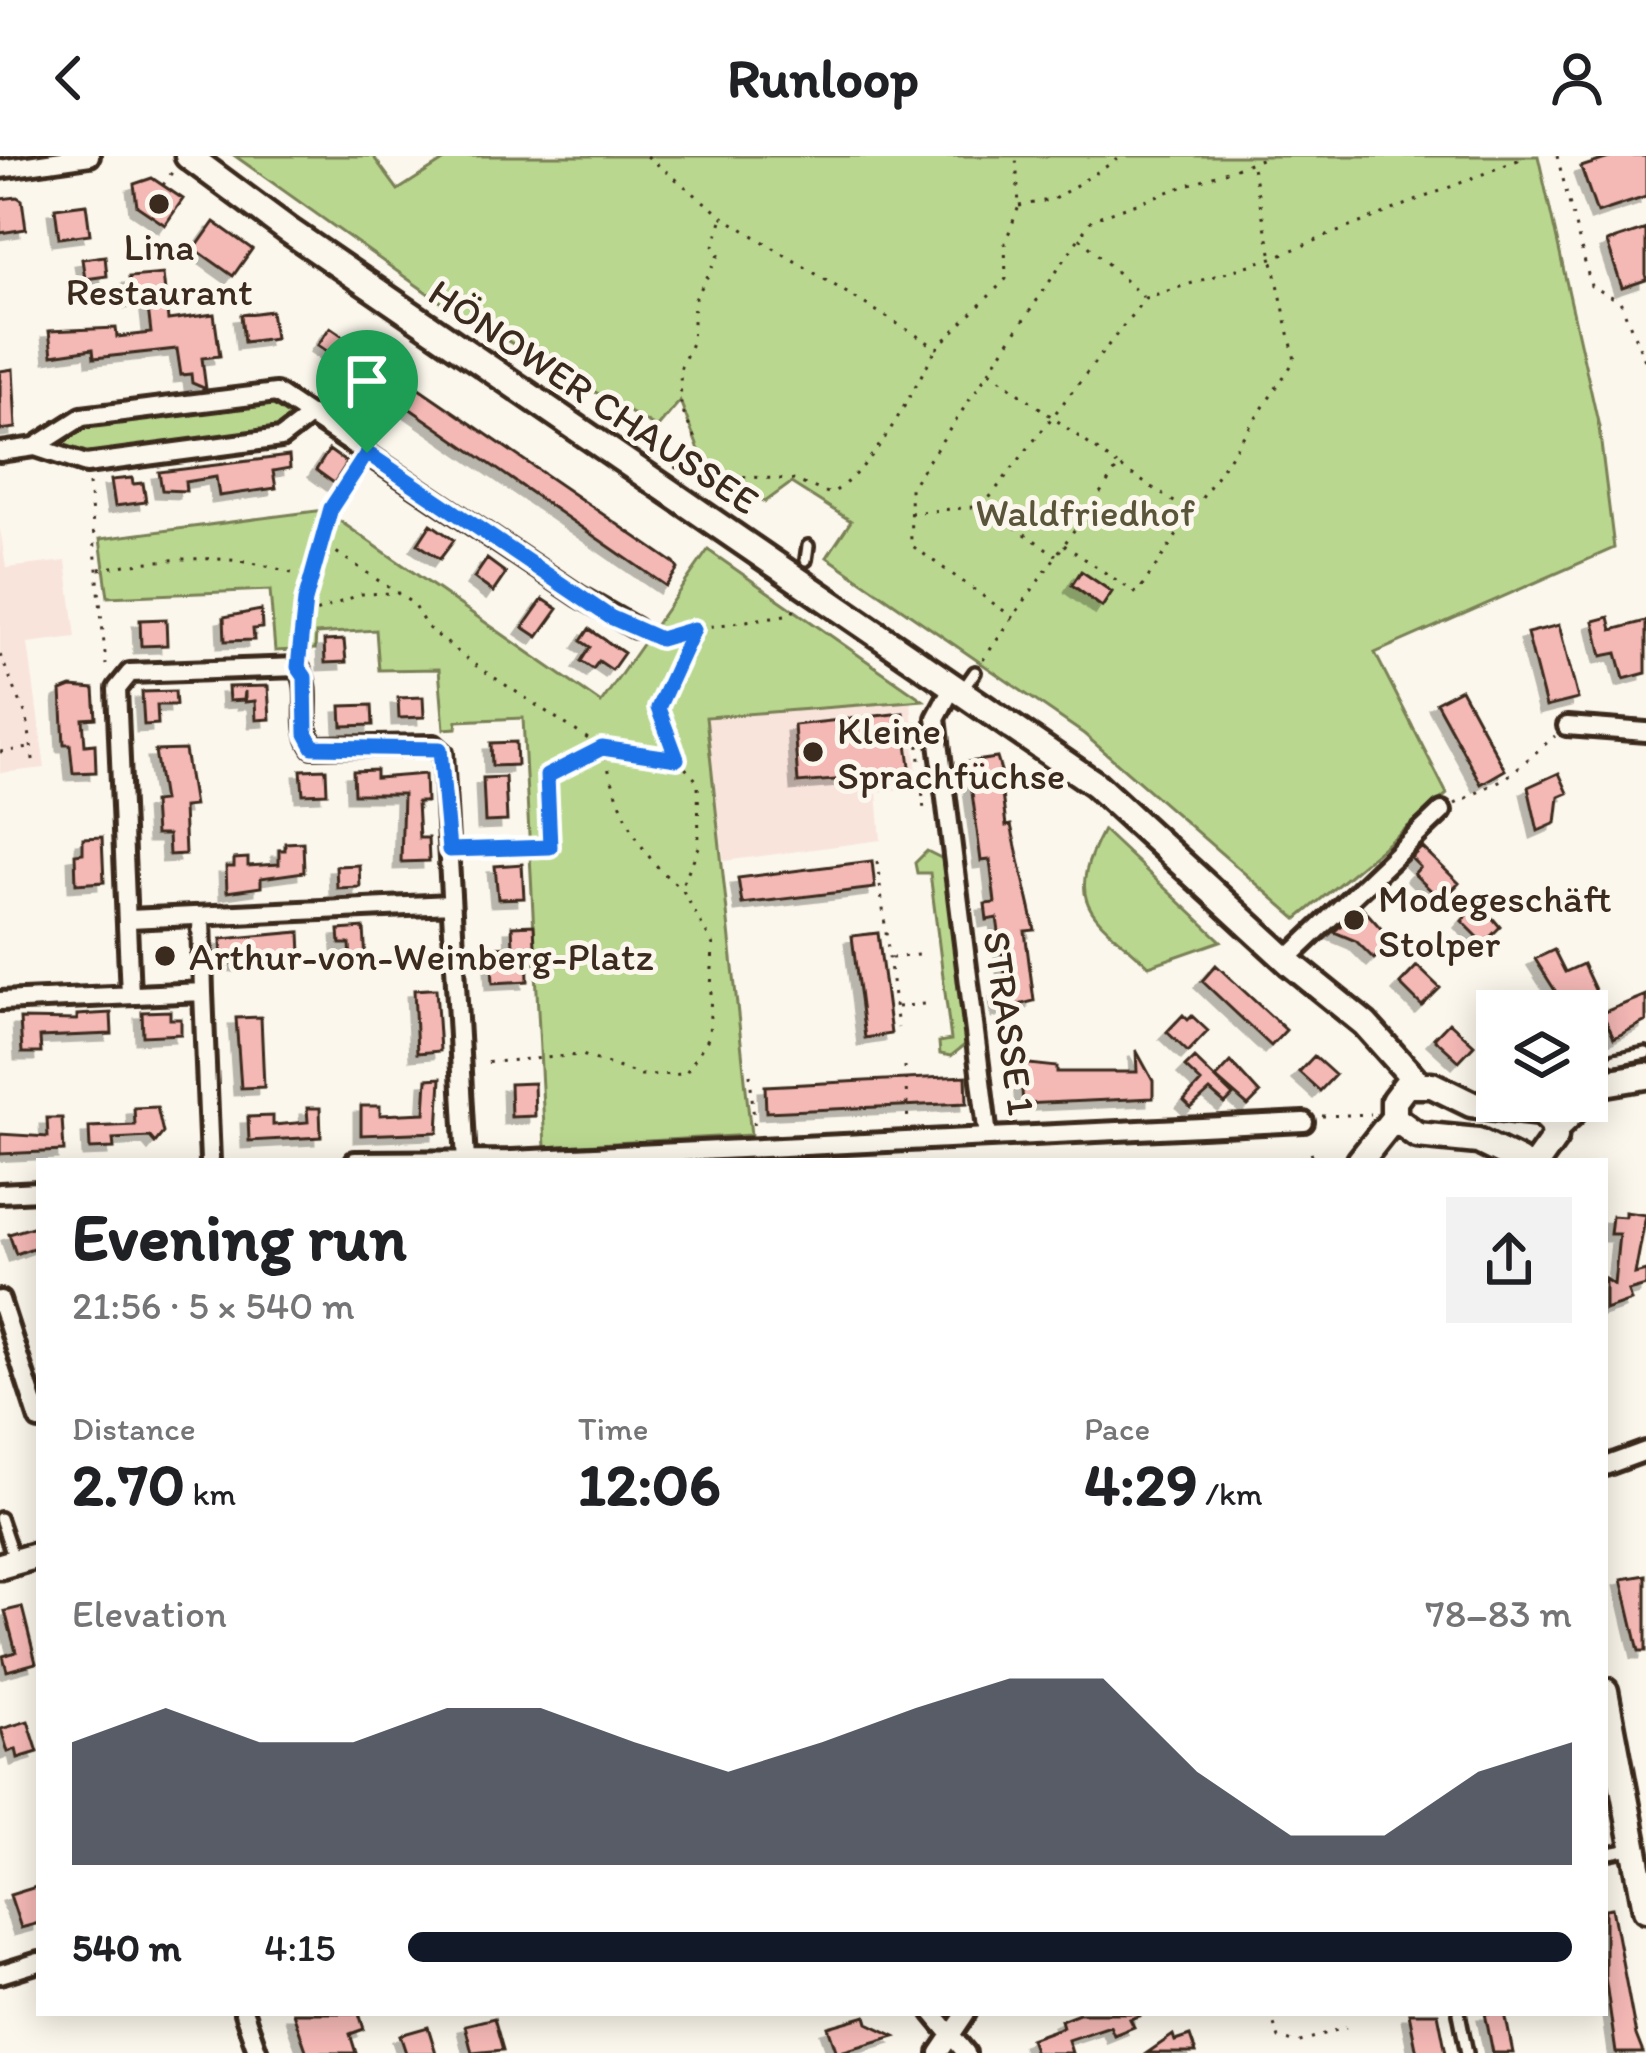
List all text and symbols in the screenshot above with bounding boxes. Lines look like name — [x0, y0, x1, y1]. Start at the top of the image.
icon: back — [36, 45, 102, 111]
icon: person — [1544, 45, 1610, 111]
text: Runloop — [727, 46, 919, 111]
marker: Lina Restaurant — [146, 191, 172, 217]
place label: Lina Restaurant — [65, 223, 253, 315]
street label: HÖNOWER CHAUSSEE — [420, 269, 768, 524]
pin — [316, 330, 418, 453]
icon: arrive — [334, 348, 400, 414]
park label: Waldfriedhof — [975, 489, 1195, 536]
place label: Kleine Sprachfüchse — [837, 707, 1065, 799]
marker: Kleine Sprachfüchse — [800, 739, 826, 765]
place label: Modegeschäft Stolper — [1378, 875, 1612, 967]
marker: Modegeschäft Stolper — [1341, 907, 1367, 933]
street label: STRASSE 1 — [973, 928, 1046, 1118]
place label: Arthur-von-Weinberg-Platz — [189, 933, 654, 980]
marker: Arthur-von-Weinberg-Platz — [152, 943, 178, 969]
map controls — [1476, 990, 1608, 1122]
button: layers — [1476, 990, 1608, 1122]
text: Evening run — [72, 1197, 407, 1277]
button: share — [1446, 1197, 1572, 1323]
text: 21:56 · 5 × 540 m — [72, 1282, 355, 1329]
text: Distance — [72, 1409, 196, 1448]
text: Time — [578, 1409, 648, 1448]
text: Pace — [1084, 1409, 1150, 1448]
text: 2.70 — [72, 1448, 185, 1520]
text: 12:06 — [578, 1448, 721, 1520]
text: 4:29 — [1084, 1448, 1198, 1520]
text: km — [185, 1474, 236, 1513]
text: /km — [1198, 1474, 1263, 1513]
text: Elevation — [72, 1590, 227, 1637]
text: 78–83 m — [1425, 1590, 1572, 1637]
text: 540 m — [72, 1924, 182, 1971]
text: 4:15 — [264, 1924, 336, 1971]

